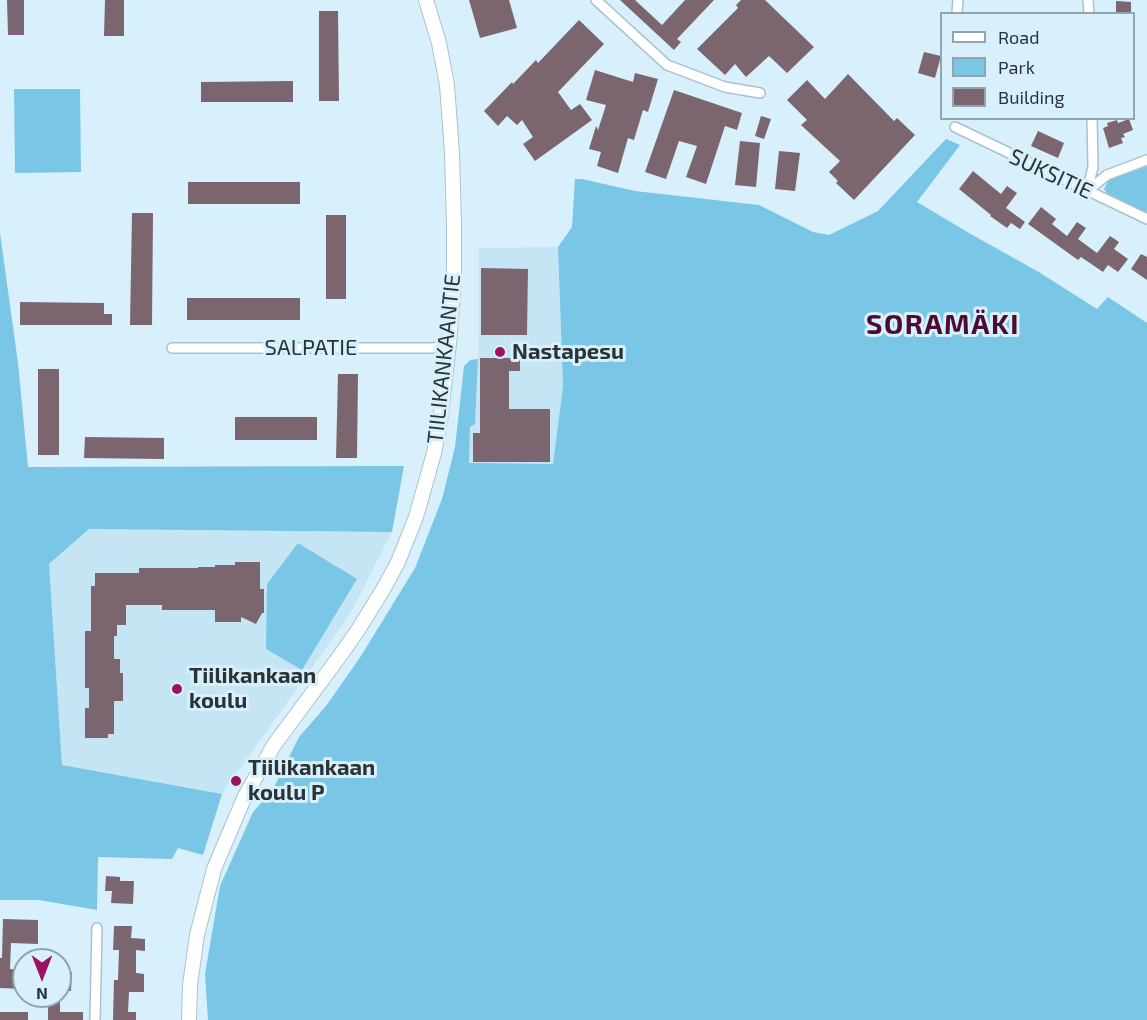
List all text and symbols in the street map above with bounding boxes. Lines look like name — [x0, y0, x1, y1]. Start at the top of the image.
legend — [940, 12, 1135, 120]
text: Road — [998, 26, 1039, 48]
text: Park — [998, 56, 1035, 78]
text: Building — [998, 86, 1065, 108]
street label: SUKSITIE — [1005, 143, 1097, 205]
street label: TIILIKANKAANTIE — [422, 273, 466, 445]
district label: SORAMÄKI — [866, 308, 1020, 342]
street label: SALPATIE — [265, 335, 357, 361]
place label: Nastapesu — [512, 339, 624, 365]
marker: Nastapesu — [493, 345, 507, 359]
place label: Tiilikankaan koulu — [189, 663, 316, 714]
marker: Tiilikankaan koulu — [170, 682, 184, 696]
place label: Tiilikankaan koulu P — [248, 755, 375, 806]
marker: Tiilikankaan koulu P — [229, 774, 243, 788]
north arrow — [12, 948, 72, 1008]
text: N — [36, 985, 48, 1004]

